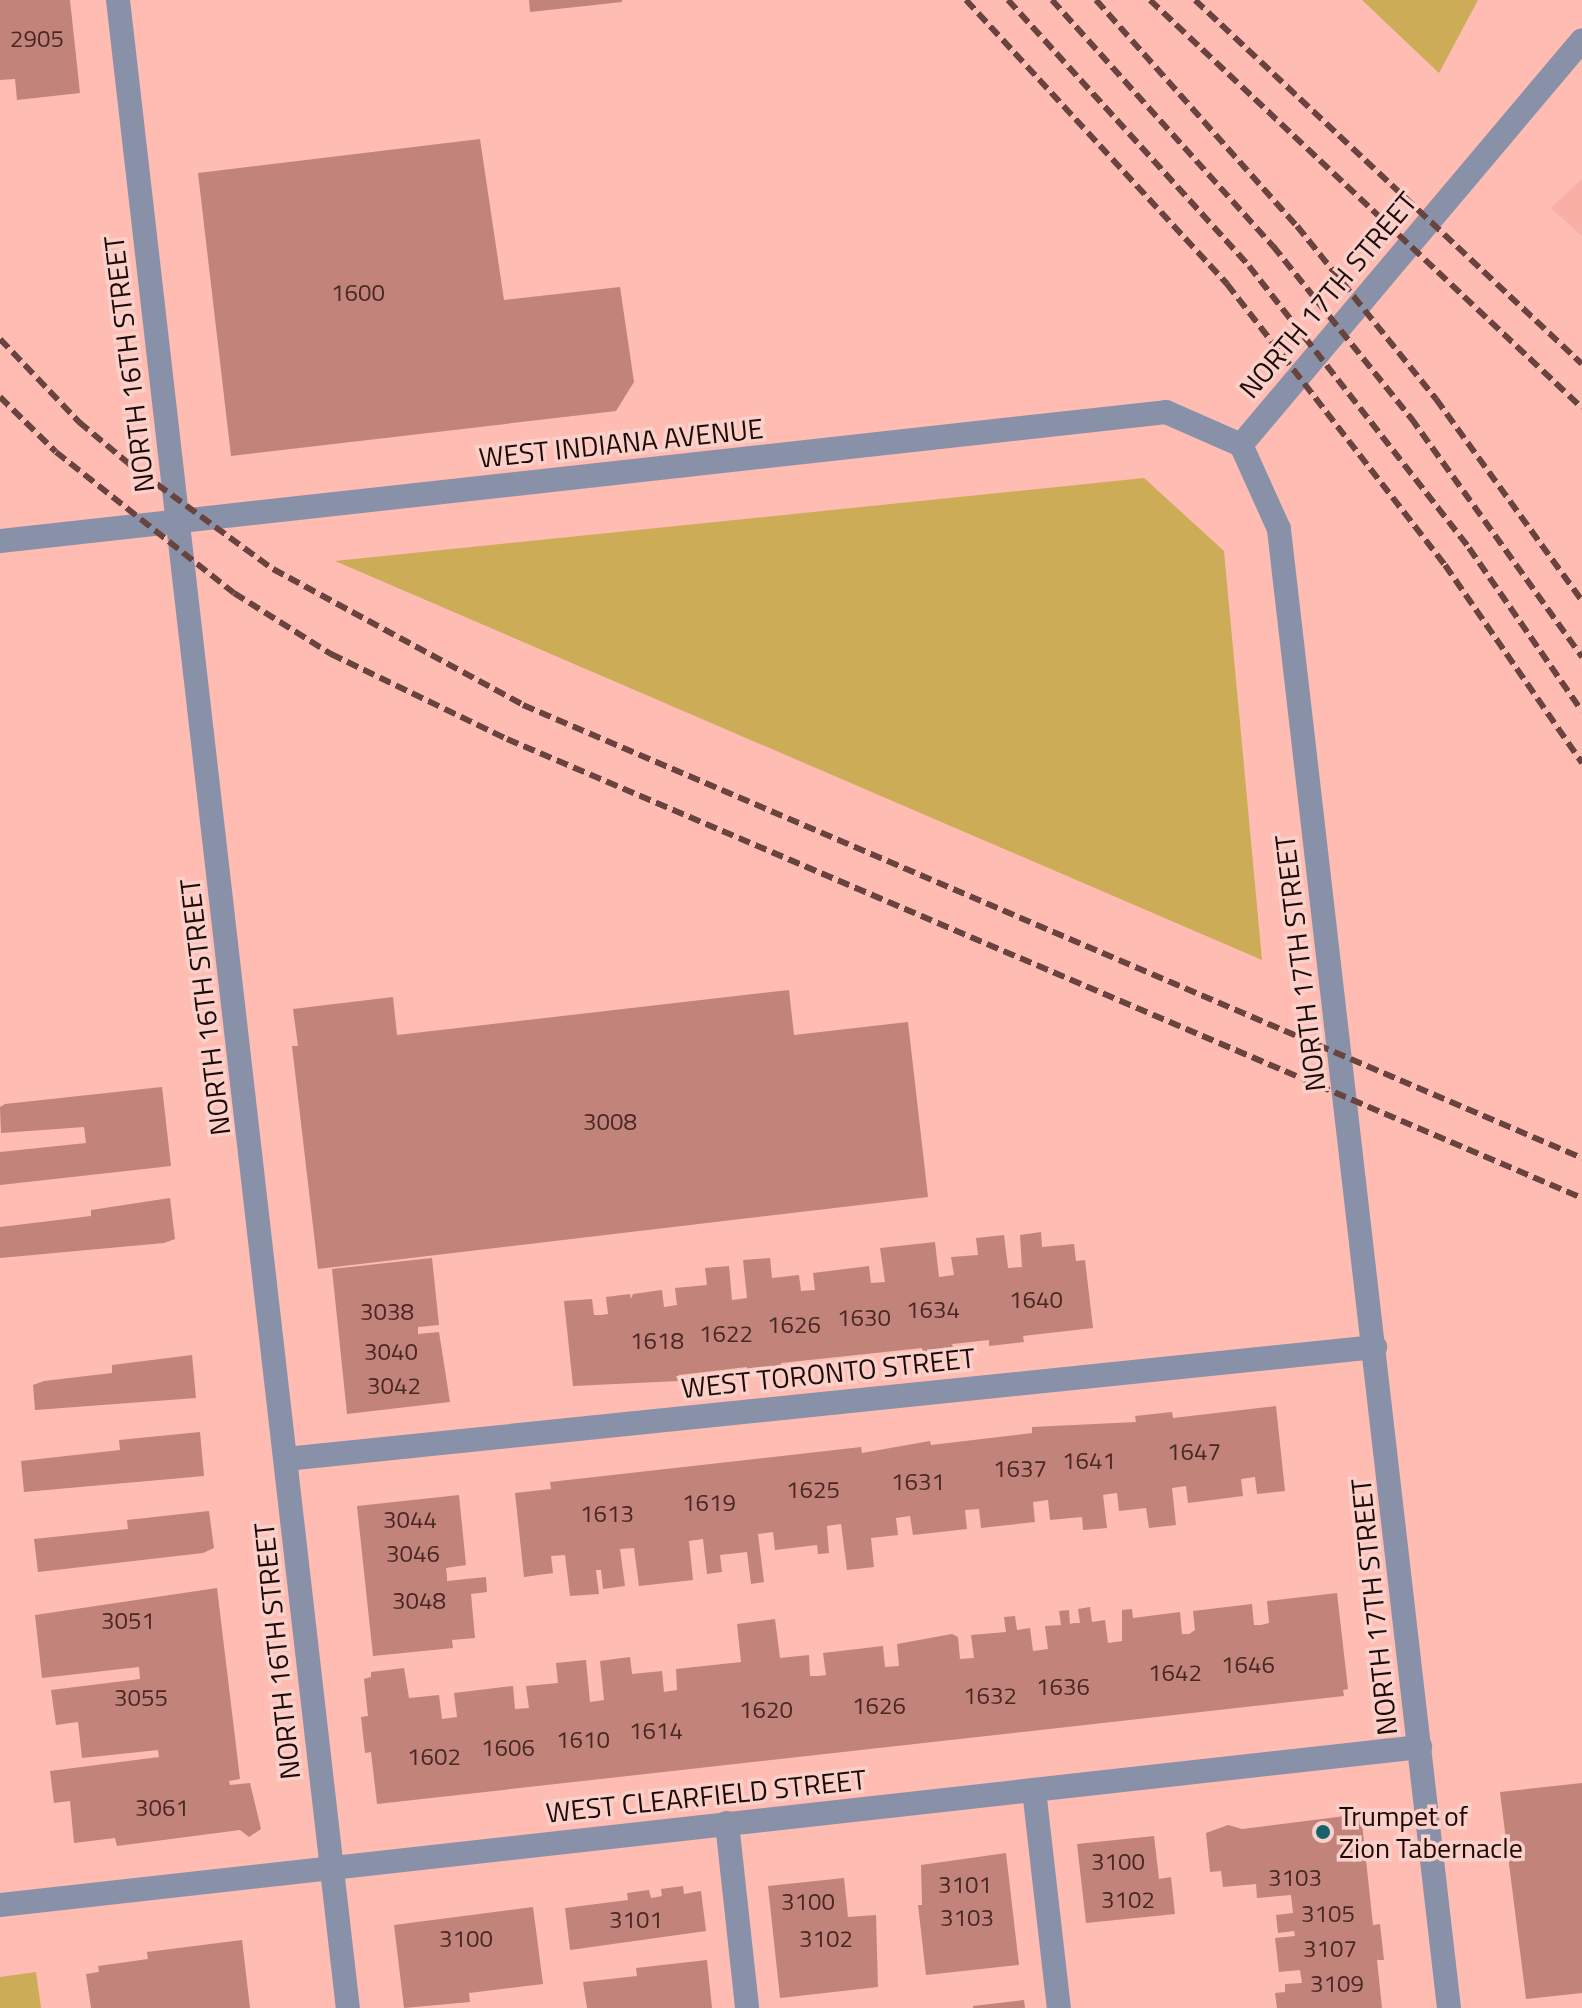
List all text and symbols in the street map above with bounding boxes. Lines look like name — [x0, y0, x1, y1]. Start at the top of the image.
house number: 2905 — [10, 25, 64, 53]
street label: NORTH 17TH STREET — [1232, 185, 1424, 405]
street label: NORTH 16TH STREET — [97, 234, 161, 494]
house number: 1600 — [331, 279, 385, 307]
street label: WEST INDIANA AVENUE — [477, 411, 765, 475]
street label: NORTH 17TH STREET — [1268, 833, 1332, 1093]
street label: NORTH 16TH STREET — [173, 877, 237, 1137]
house number: 3008 — [583, 1108, 637, 1136]
house number: 1640 — [1009, 1286, 1063, 1314]
house number: 1634 — [906, 1296, 960, 1324]
house number: 3038 — [360, 1298, 414, 1326]
house number: 1630 — [837, 1304, 891, 1332]
house number: 1626 — [767, 1311, 821, 1339]
house number: 1622 — [699, 1320, 753, 1348]
house number: 1618 — [630, 1327, 684, 1355]
house number: 3040 — [364, 1338, 418, 1366]
street label: WEST TORONTO STREET — [679, 1341, 977, 1405]
house number: 3042 — [367, 1372, 421, 1400]
house number: 1647 — [1167, 1438, 1221, 1466]
house number: 1641 — [1062, 1447, 1116, 1475]
house number: 1637 — [993, 1455, 1047, 1483]
house number: 1631 — [891, 1468, 945, 1496]
house number: 1625 — [786, 1476, 840, 1504]
street label: NORTH 17TH STREET — [1344, 1477, 1404, 1737]
house number: 1619 — [682, 1489, 736, 1517]
house number: 1613 — [580, 1500, 634, 1528]
house number: 3044 — [383, 1506, 437, 1534]
street label: NORTH 16TH STREET — [247, 1521, 307, 1781]
house number: 3046 — [386, 1540, 440, 1568]
house number: 3048 — [392, 1587, 446, 1615]
house number: 3051 — [101, 1607, 155, 1635]
house number: 1646 — [1221, 1651, 1275, 1679]
house number: 1642 — [1148, 1659, 1202, 1687]
house number: 1636 — [1036, 1673, 1090, 1701]
house number: 1632 — [963, 1682, 1017, 1710]
house number: 3055 — [114, 1684, 168, 1712]
house number: 1626 — [852, 1692, 906, 1720]
house number: 1620 — [739, 1696, 793, 1724]
house number: 1614 — [629, 1717, 683, 1745]
house number: 1610 — [556, 1726, 610, 1754]
house number: 1606 — [481, 1734, 535, 1762]
house number: 1602 — [407, 1743, 461, 1771]
street label: WEST CLEARFIELD STREET — [544, 1762, 868, 1830]
house number: 3061 — [135, 1794, 189, 1822]
place label: Trumpet of Zion Tabernacle — [1339, 1799, 1523, 1865]
marker: Trumpet of Zion Tabernacle — [1314, 1823, 1332, 1841]
house number: 3100 — [1091, 1848, 1145, 1876]
house number: 3103 — [1268, 1864, 1322, 1892]
house number: 3101 — [938, 1871, 992, 1899]
house number: 3102 — [1101, 1886, 1155, 1914]
house number: 3100 — [781, 1888, 835, 1916]
house number: 3105 — [1301, 1900, 1355, 1928]
house number: 3103 — [940, 1904, 994, 1932]
house number: 3101 — [609, 1906, 663, 1934]
house number: 3100 — [439, 1925, 493, 1953]
house number: 3102 — [799, 1925, 853, 1953]
house number: 3107 — [1303, 1935, 1357, 1963]
house number: 3109 — [1310, 1970, 1364, 1998]

